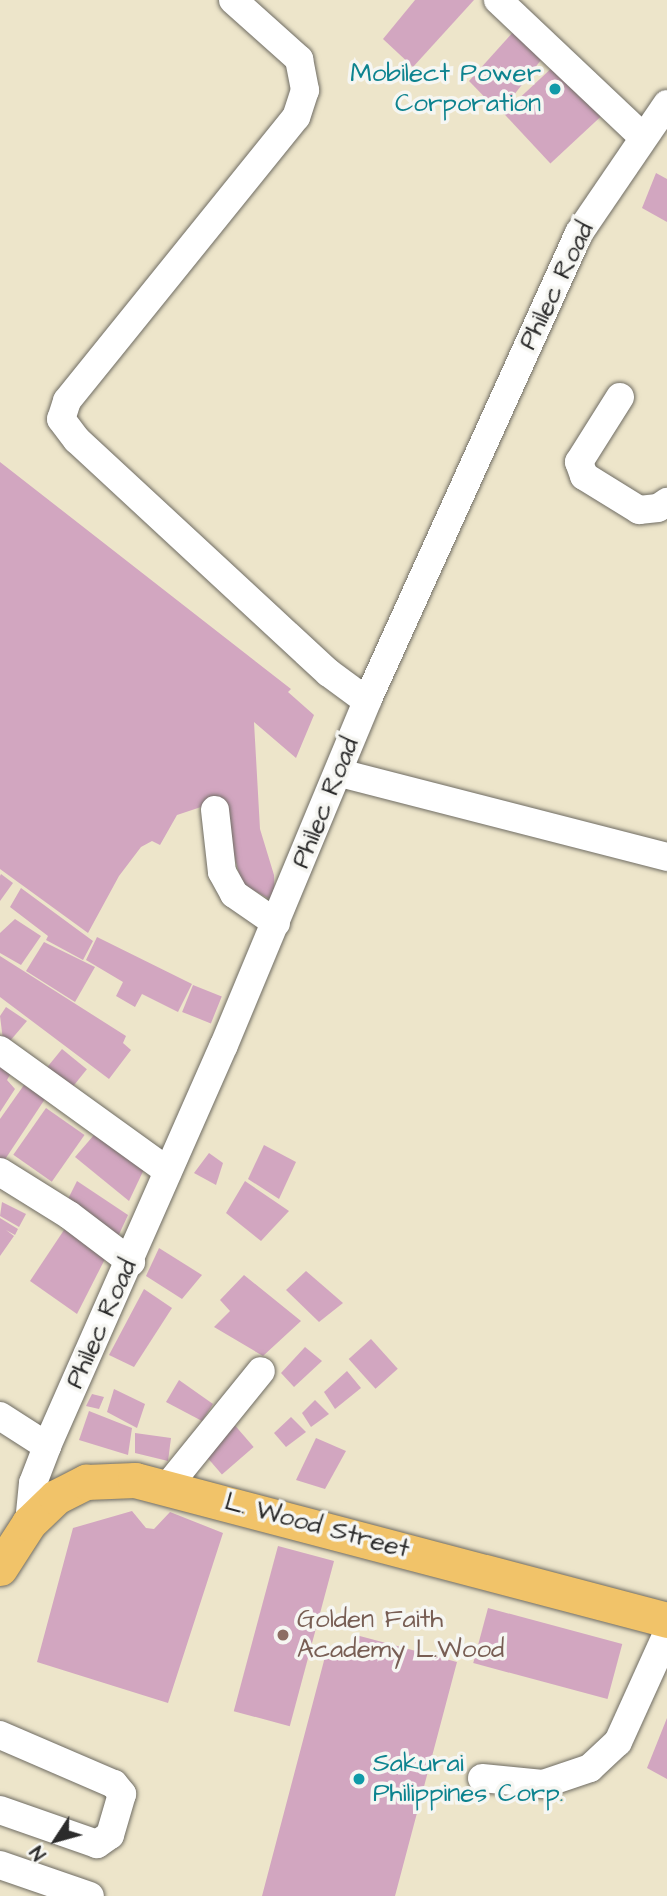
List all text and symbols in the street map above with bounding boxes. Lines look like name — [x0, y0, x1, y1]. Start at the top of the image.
place label: Mobilect Power Corporation — [350, 58, 541, 119]
marker: Mobilect Power Corporation — [547, 81, 563, 97]
street label: Philec Road — [513, 217, 601, 355]
street label: Philec Road — [286, 733, 366, 873]
street label: Philec Road — [60, 1255, 144, 1393]
street label: L. Wood Street — [221, 1486, 413, 1566]
place label: Golden Faith Academy L.Wood — [297, 1604, 504, 1666]
marker: Golden Faith Academy L.Wood — [275, 1627, 291, 1643]
place label: Sakurai Philippines Corp. — [373, 1748, 563, 1810]
marker: Sakurai Philippines Corp. — [351, 1771, 367, 1787]
north arrow — [21, 1805, 91, 1875]
text: N — [24, 1840, 53, 1865]

